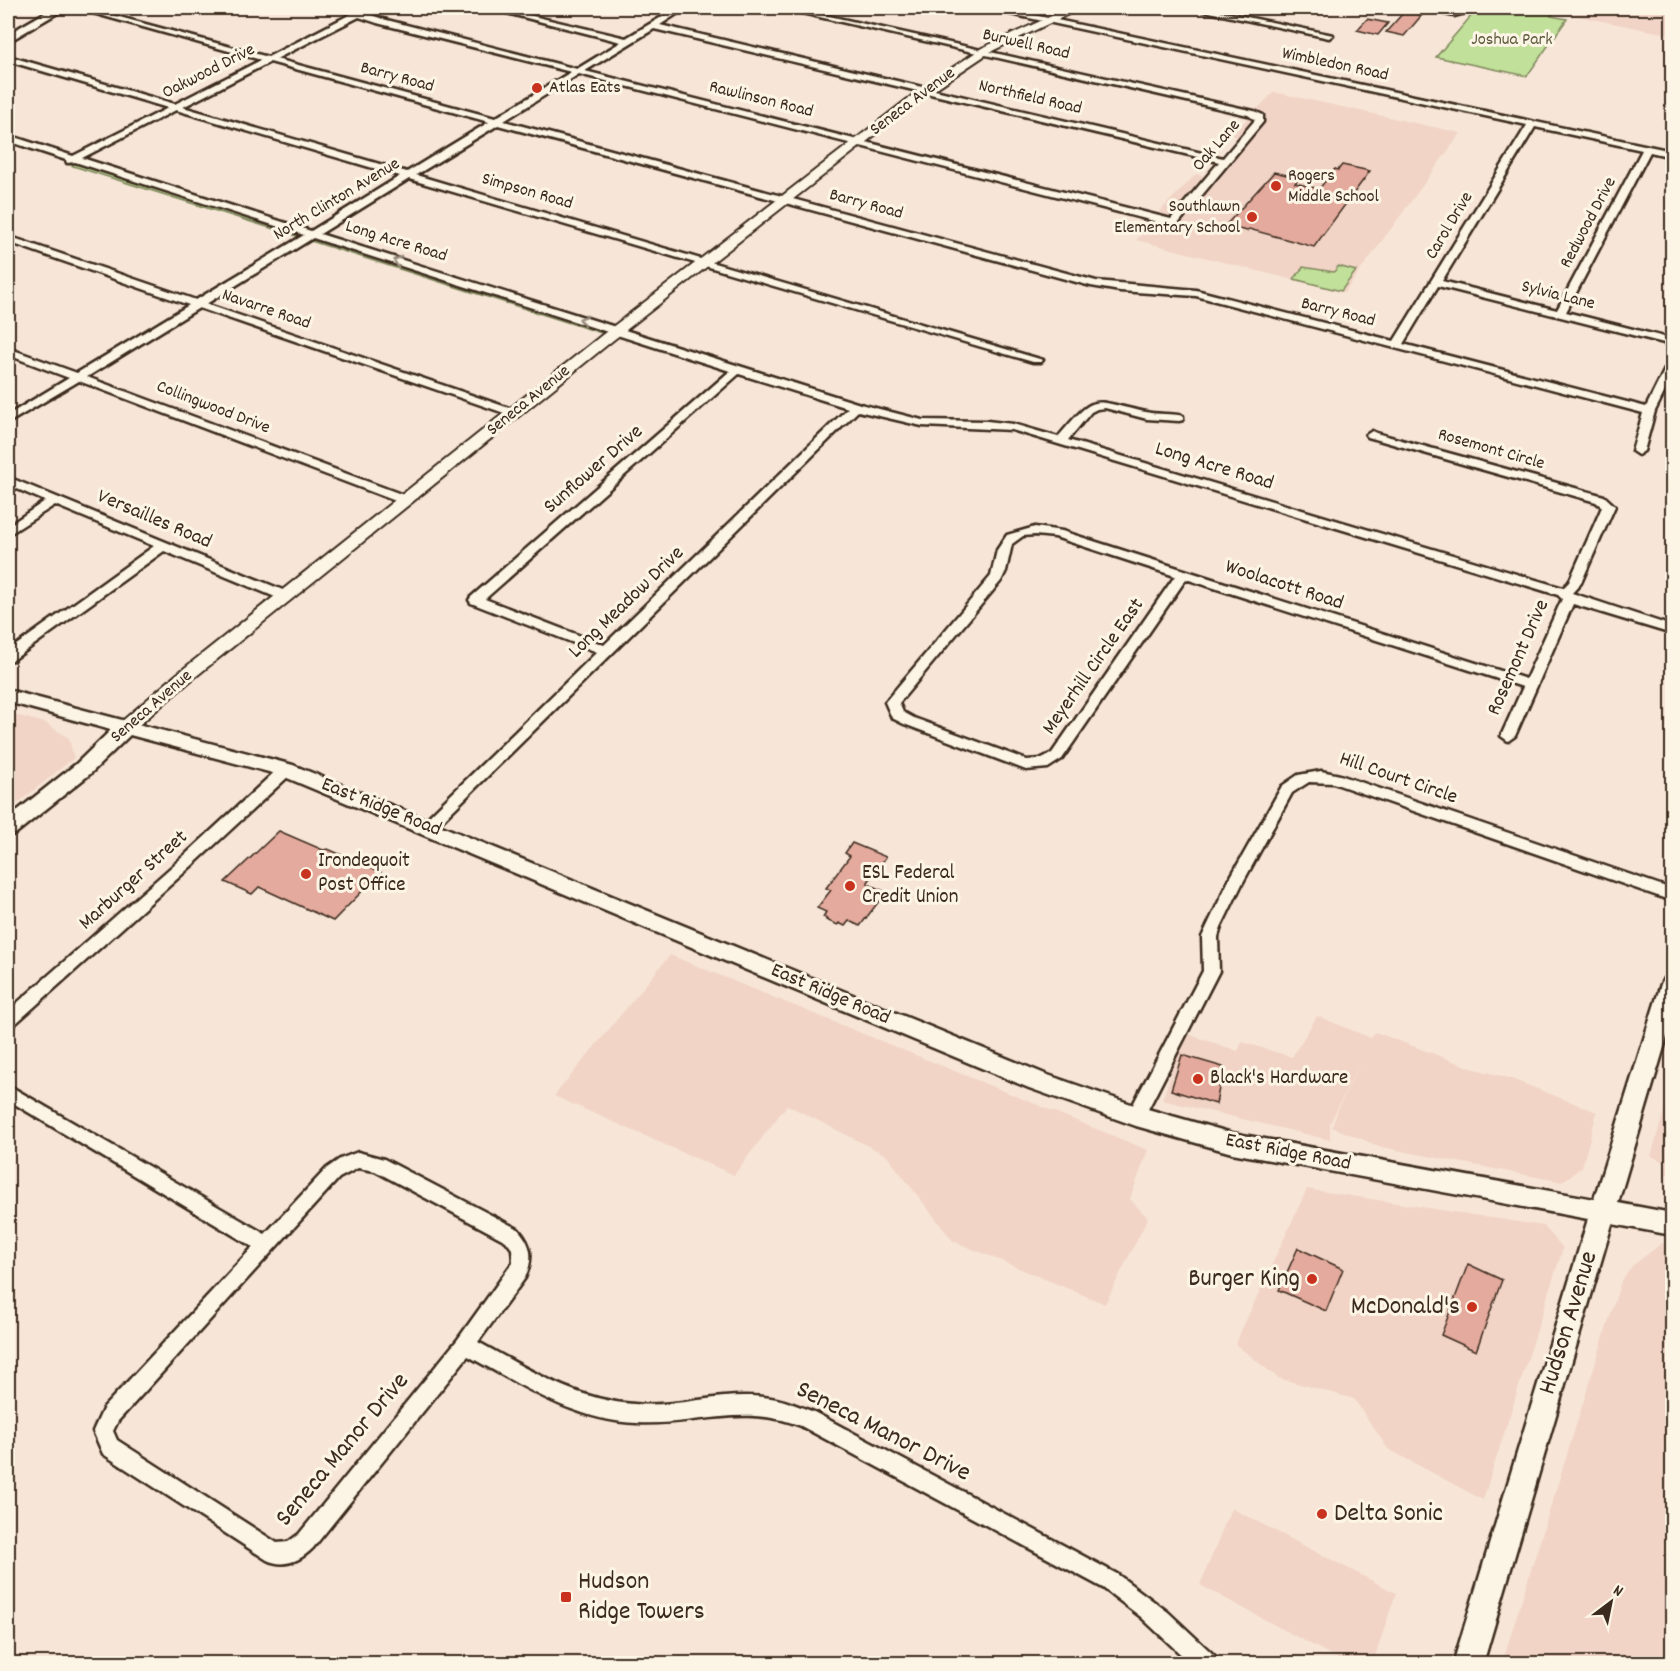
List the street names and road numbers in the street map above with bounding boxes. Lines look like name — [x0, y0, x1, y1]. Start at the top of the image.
street label: Burwell Road — [980, 23, 1072, 67]
street label: Oakwood Drive — [158, 38, 260, 106]
street label: Wimbledon Road — [1279, 41, 1391, 89]
street label: Barry Road — [357, 56, 437, 100]
street label: Seneca Avenue — [865, 62, 961, 142]
street label: Northfield Road — [976, 74, 1084, 122]
street label: Rawlinson Road — [706, 75, 816, 125]
street label: Oak Lane — [1187, 114, 1247, 178]
street label: North Clinton Avenue — [269, 152, 405, 248]
street label: Simpson Road — [479, 167, 575, 217]
street label: Redwood Drive — [1554, 173, 1624, 273]
street label: Barry Road — [826, 183, 906, 227]
street label: Carol Drive — [1420, 187, 1480, 265]
street label: Long Acre Road — [342, 215, 450, 269]
street label: Sylvia Lane — [1519, 275, 1597, 317]
street label: Navarre Road — [218, 283, 314, 337]
street label: Barry Road — [1298, 292, 1378, 334]
street label: Seneca Avenue — [482, 359, 576, 443]
street label: Collingwood Drive — [153, 375, 273, 441]
street label: Sunflower Drive — [537, 418, 651, 522]
street label: Rosemont Circle — [1435, 423, 1547, 477]
street label: Long Acre Road — [1151, 435, 1277, 499]
street label: Versailles Road — [92, 482, 216, 558]
street label: Long Meadow Drive — [562, 540, 692, 666]
street label: Woolacott Road — [1221, 553, 1347, 619]
street label: Meyerhill Circle East — [1036, 592, 1153, 741]
street label: Rosemont Drive — [1480, 595, 1558, 721]
street label: Seneca Avenue — [106, 664, 198, 750]
street label: Hill Court Circle — [1335, 745, 1461, 813]
street label: East Ridge Road — [316, 770, 446, 846]
street label: Marburger Street — [73, 824, 195, 938]
street label: East Ridge Road — [766, 956, 894, 1034]
street label: East Ridge Road — [1223, 1126, 1353, 1180]
street label: Hudson Avenue — [1530, 1247, 1608, 1399]
street label: Seneca Manor Drive — [267, 1365, 419, 1535]
street label: Seneca Manor Drive — [789, 1372, 977, 1492]

